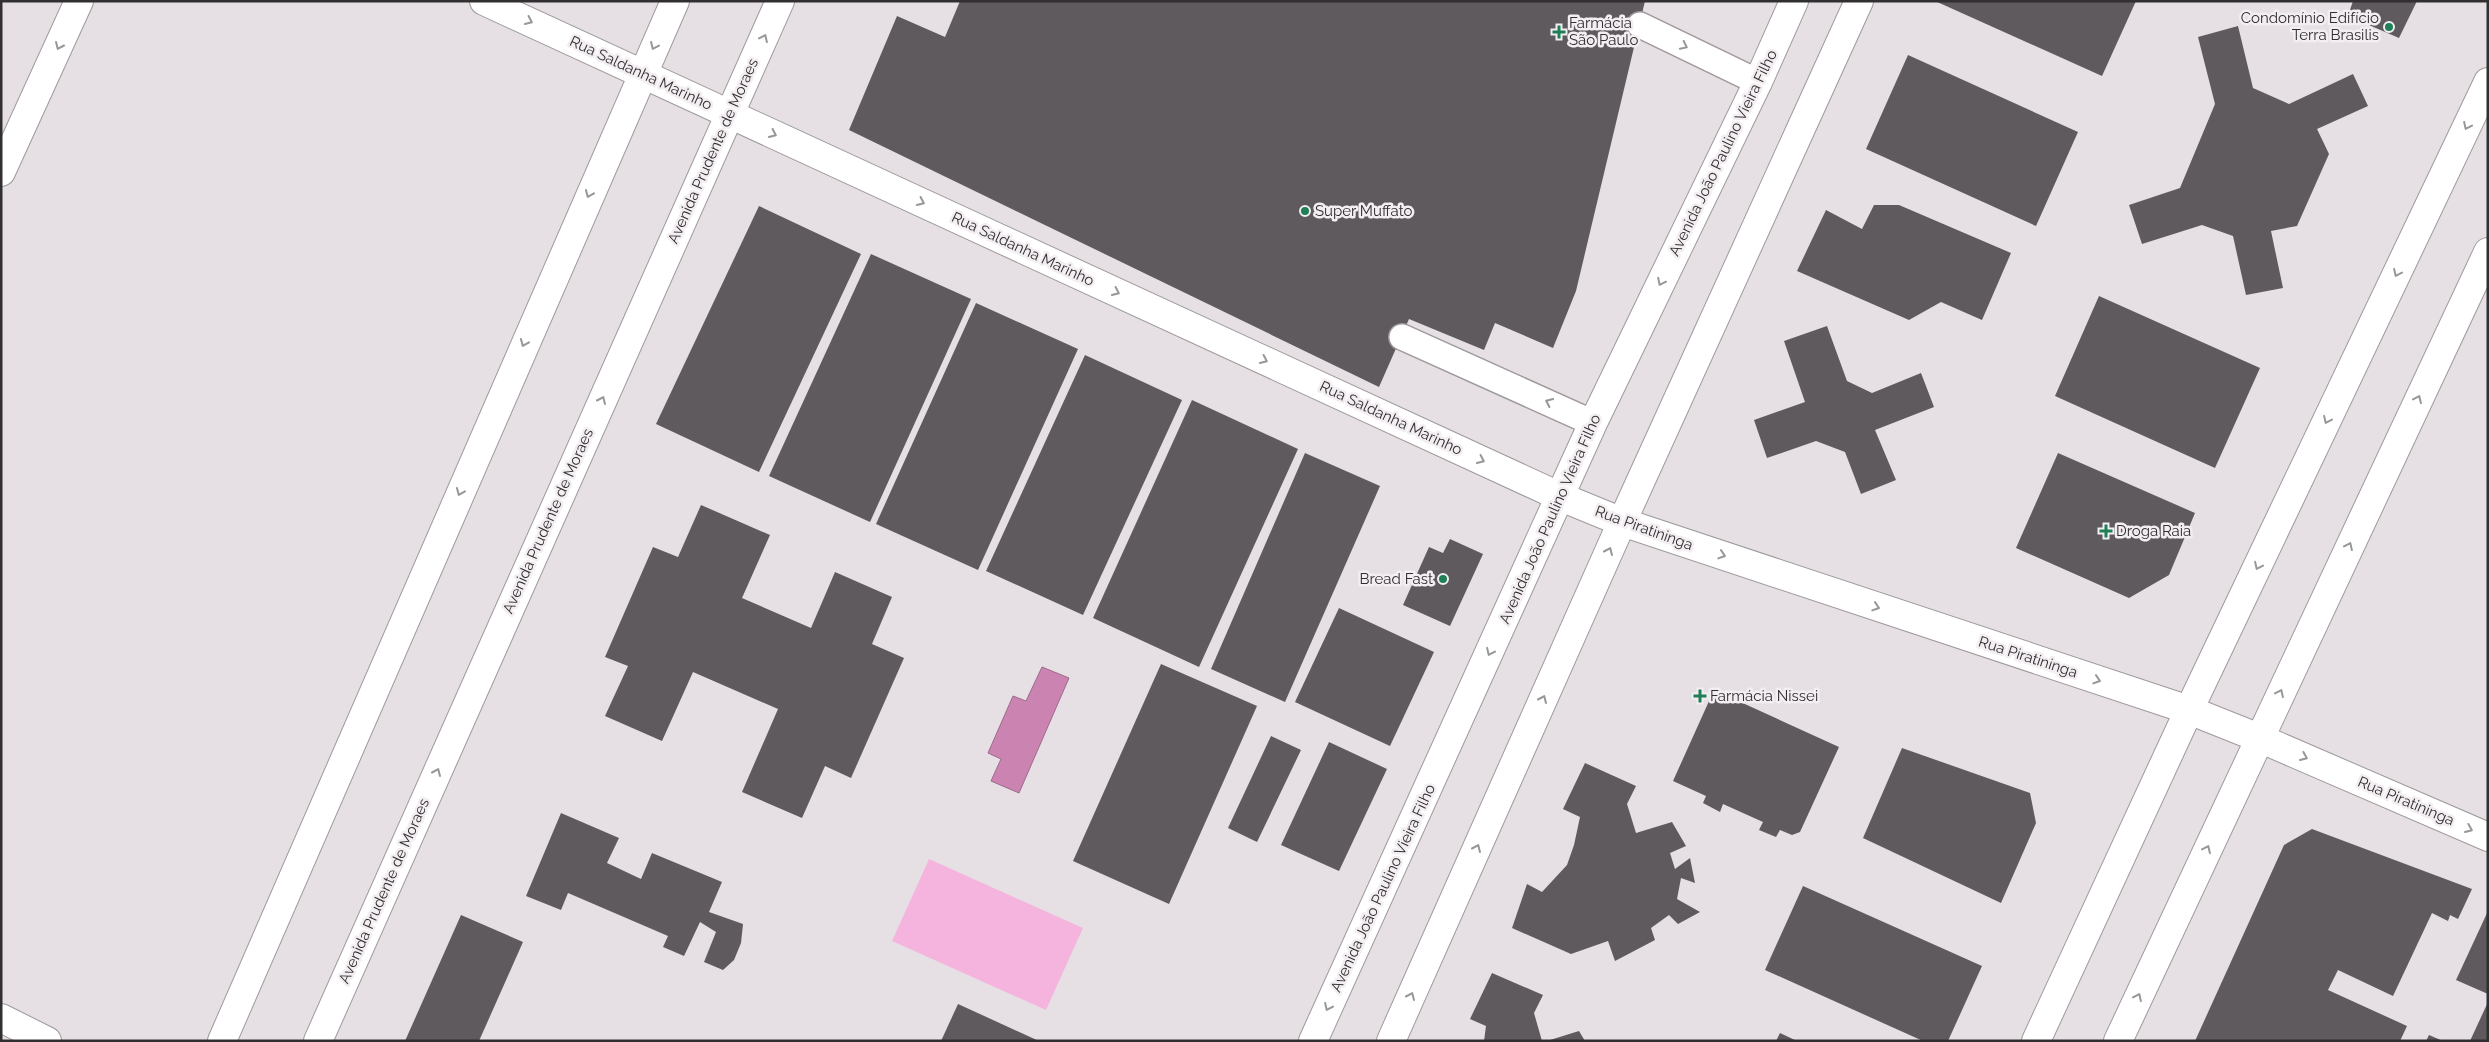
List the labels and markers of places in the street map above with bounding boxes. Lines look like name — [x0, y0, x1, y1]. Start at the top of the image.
place label: Condomínio Edifício Terra Brasilis — [2241, 9, 2379, 44]
place label: Farmácia São Paulo — [1569, 14, 1638, 49]
marker: Condomínio Edifício Terra Brasilis — [2383, 21, 2395, 33]
marker: Farmácia São Paulo — [1553, 26, 1565, 38]
place label: Super Muffato — [1315, 202, 1413, 220]
marker: Super Muffato — [1299, 205, 1311, 217]
place label: Droga Raia — [2116, 522, 2191, 540]
marker: Droga Raia — [2100, 525, 2112, 537]
place label: Bread Fast — [1360, 570, 1433, 588]
marker: Bread Fast — [1437, 573, 1449, 585]
place label: Farmácia Nissei — [1710, 687, 1818, 705]
marker: Farmácia Nissei — [1694, 690, 1706, 702]

